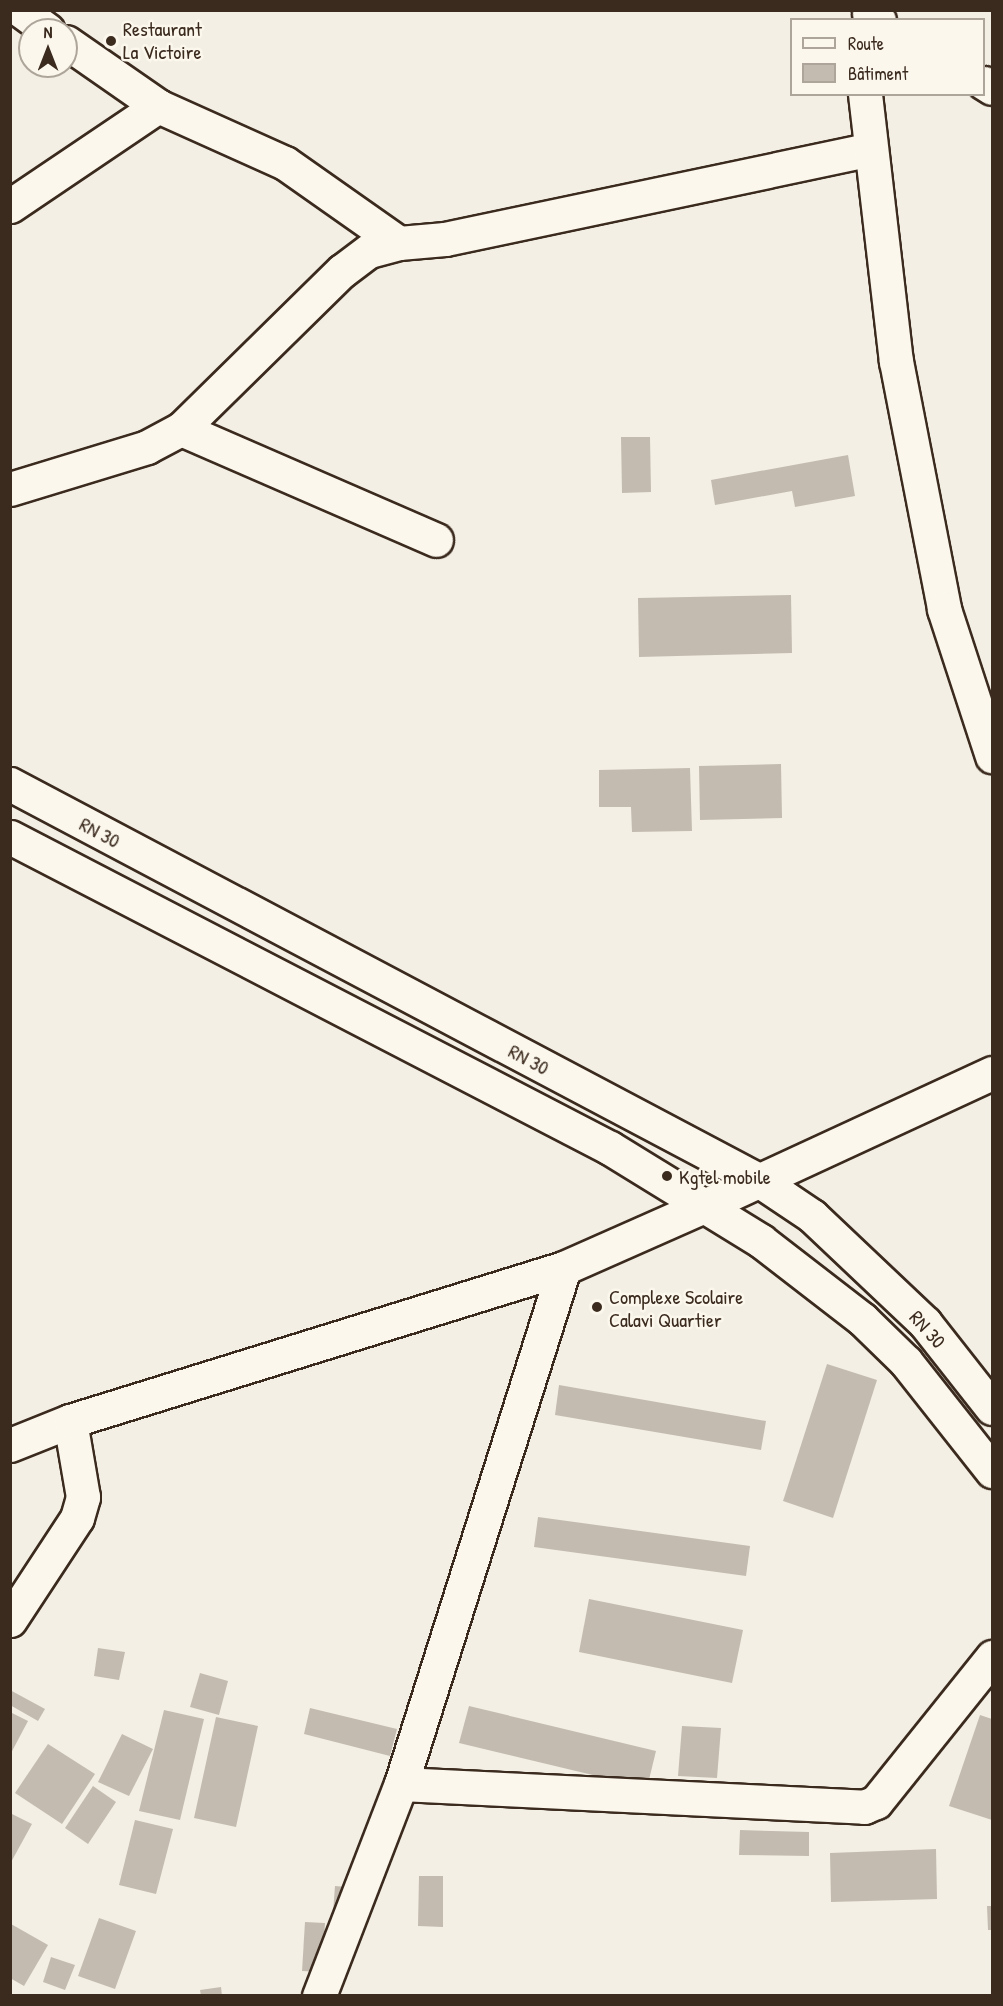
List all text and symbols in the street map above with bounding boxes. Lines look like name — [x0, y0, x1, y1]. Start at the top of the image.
place label: Restaurant La Victoire — [123, 17, 202, 64]
north arrow — [18, 18, 78, 78]
legend — [790, 18, 985, 96]
text: N — [44, 21, 52, 43]
text: Route — [848, 31, 884, 56]
marker: Restaurant La Victoire — [104, 34, 118, 48]
text: Bâtiment — [848, 61, 908, 86]
street label: RN 30 — [76, 811, 124, 853]
street label: RN 30 — [505, 1038, 553, 1080]
place label: Kgtel mobile — [679, 1164, 771, 1188]
marker: Kgtel mobile — [660, 1169, 674, 1183]
place label: Complexe Scolaire Calavi Quartier — [609, 1284, 743, 1331]
marker: Complexe Scolaire Calavi Quartier — [590, 1300, 604, 1314]
street label: RN 30 — [905, 1305, 951, 1353]

